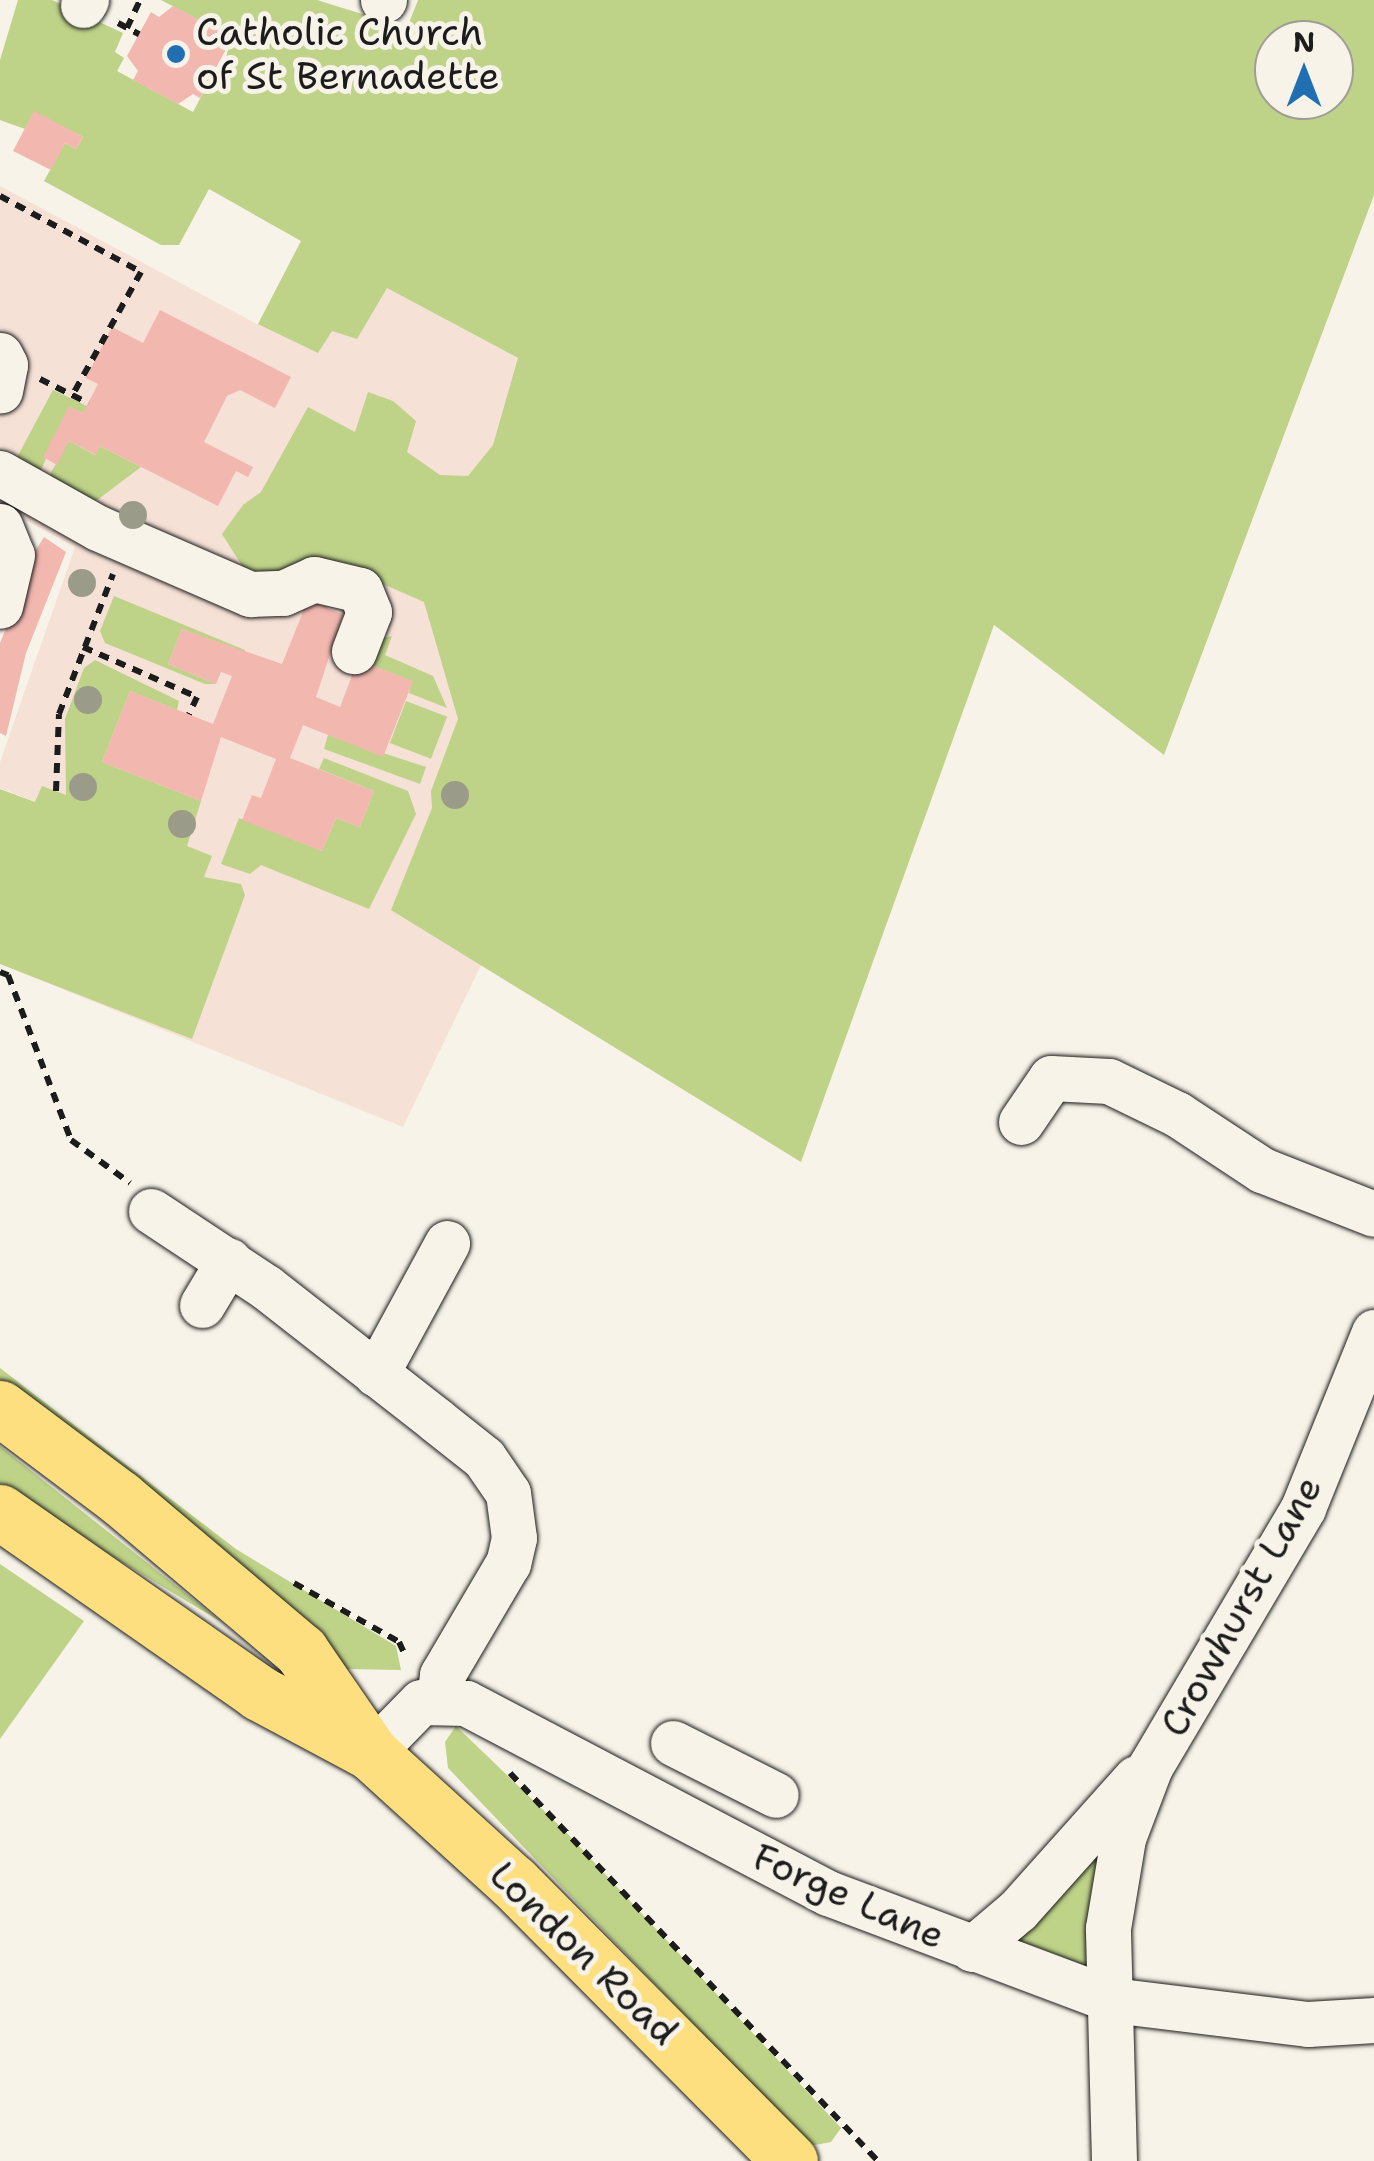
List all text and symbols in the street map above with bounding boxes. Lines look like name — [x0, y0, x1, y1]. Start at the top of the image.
place label: Catholic Church of St Bernadette — [196, 9, 500, 98]
north arrow — [1254, 20, 1354, 120]
text: N — [1293, 23, 1315, 61]
marker: Catholic Church of St Bernadette — [165, 43, 187, 65]
street label: Crowhurst Lane — [1151, 1468, 1331, 1744]
street label: Forge Lane — [746, 1834, 952, 1958]
street label: London Road — [480, 1852, 688, 2054]

